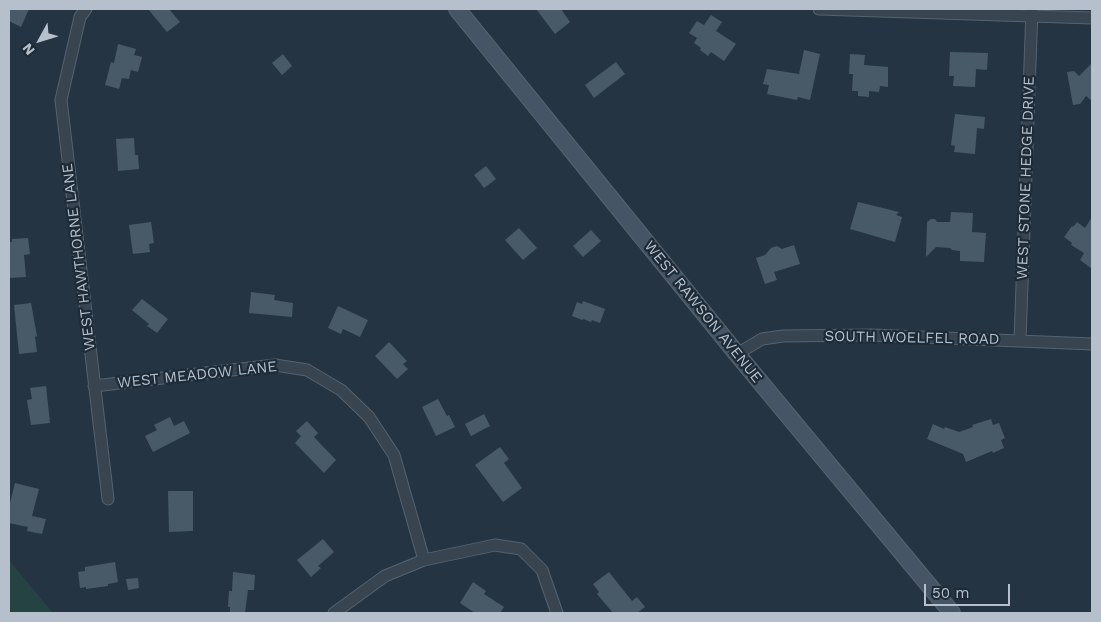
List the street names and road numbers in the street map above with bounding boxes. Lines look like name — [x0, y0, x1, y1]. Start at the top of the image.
street label: WEST STONE HEDGE DRIVE — [1013, 76, 1039, 280]
street label: WEST HAWTHORNE LANE — [59, 162, 99, 352]
street label: WEST RAWSON AVENUE — [640, 237, 766, 387]
street label: SOUTH WOELFEL ROAD — [824, 327, 1000, 349]
street label: WEST MEADOW LANE — [116, 358, 278, 392]

